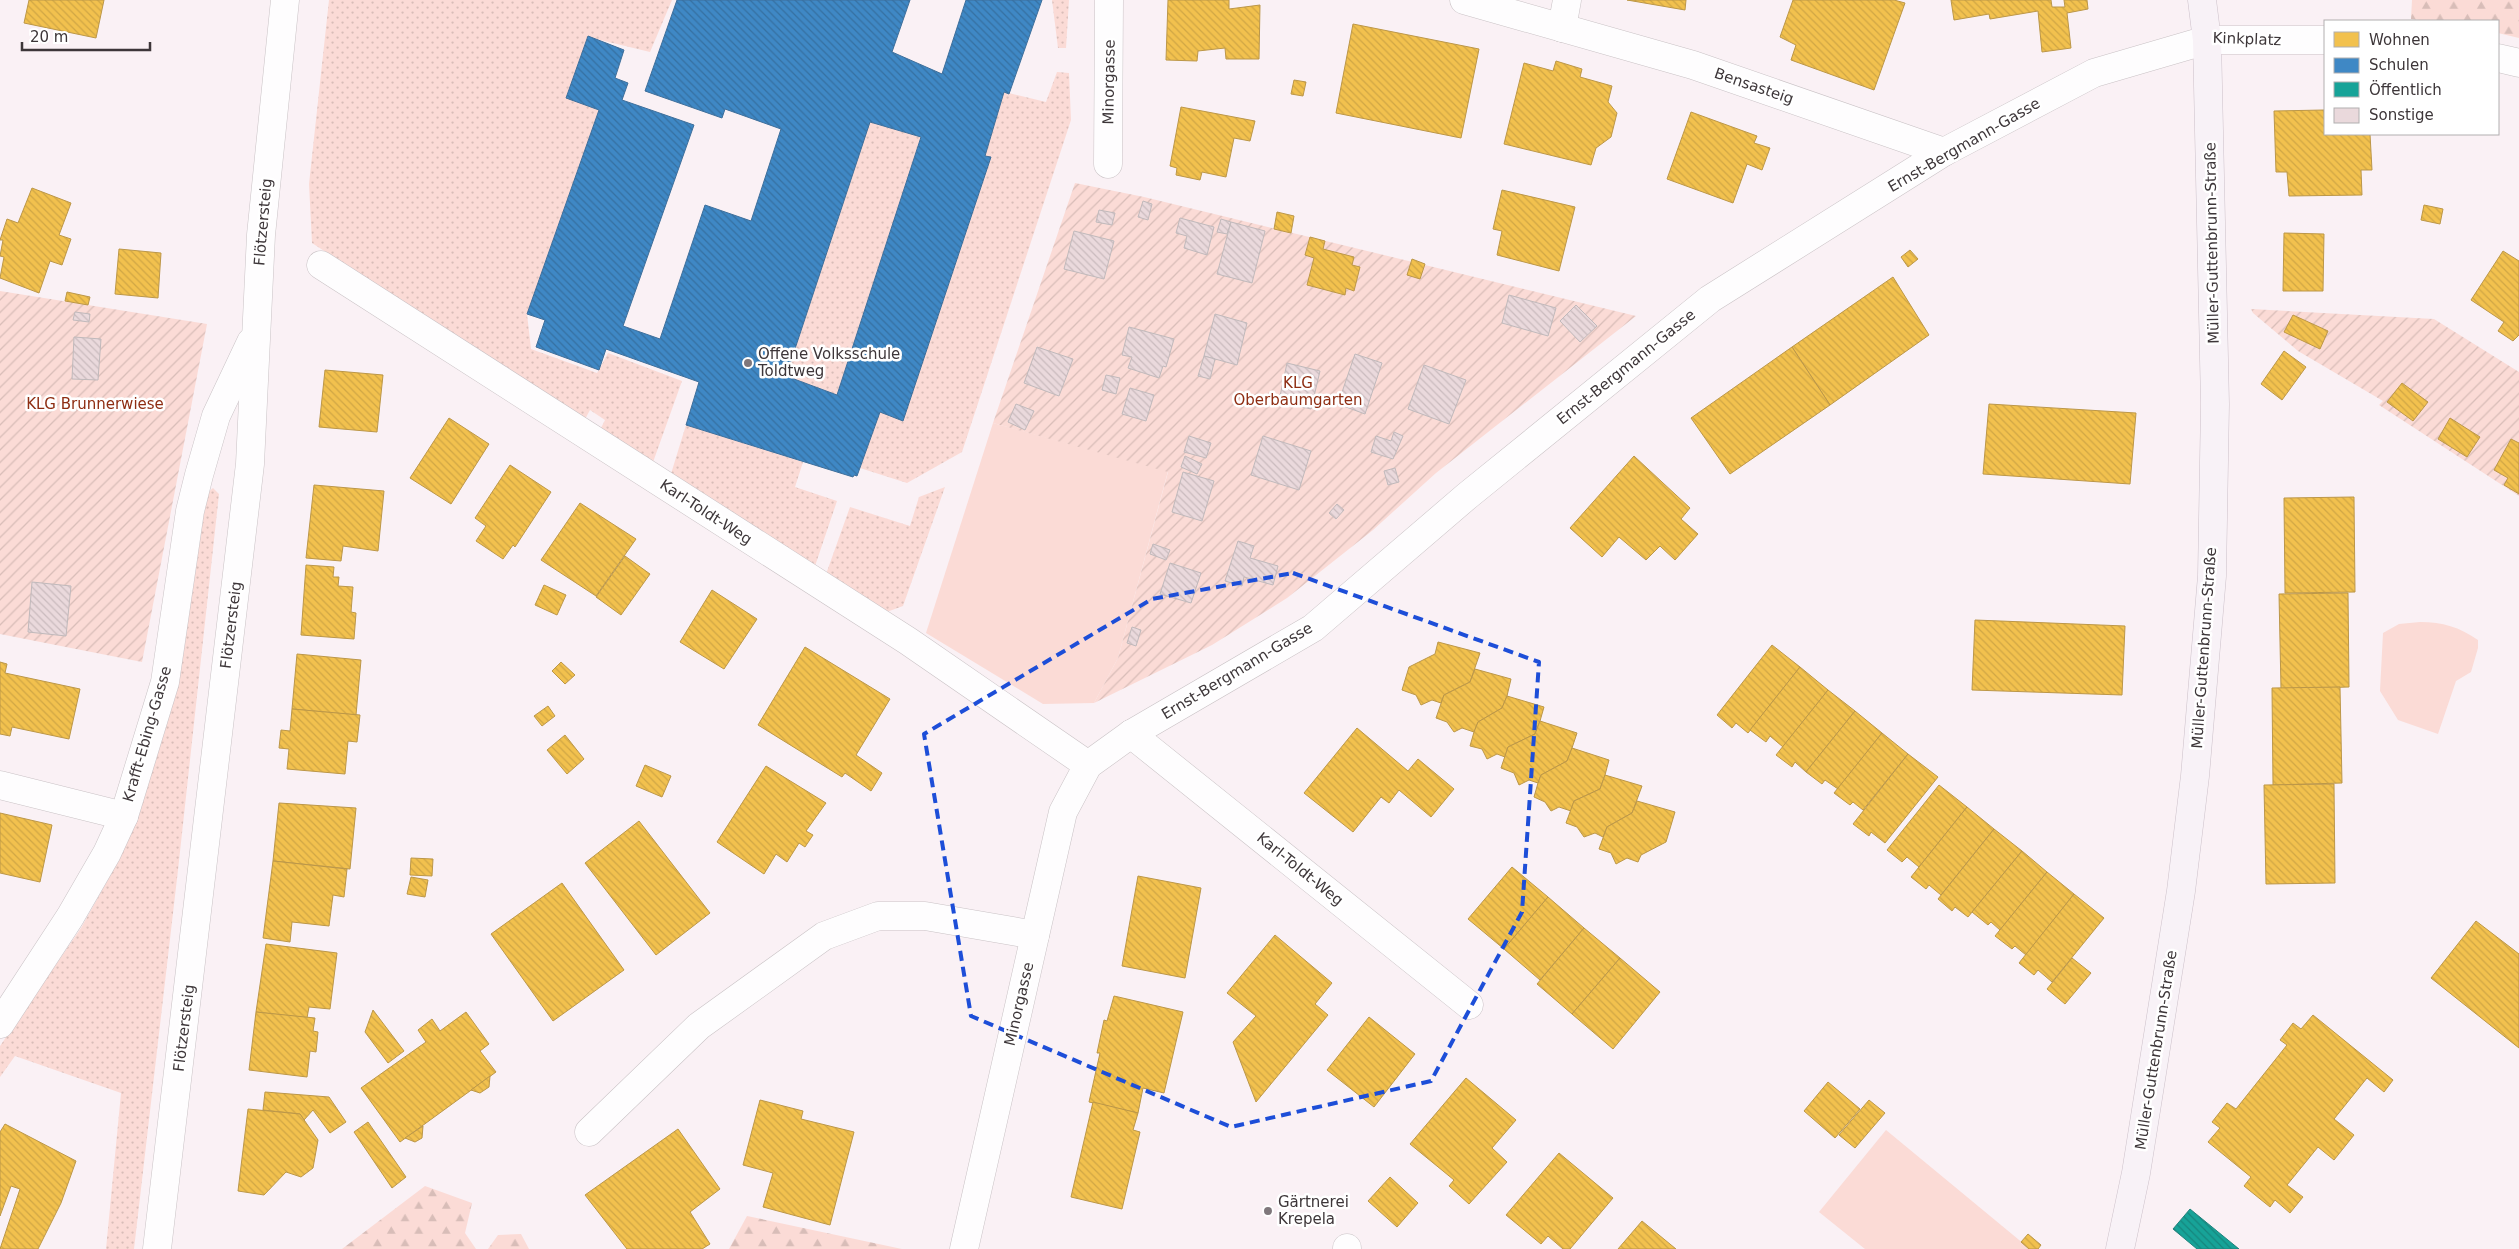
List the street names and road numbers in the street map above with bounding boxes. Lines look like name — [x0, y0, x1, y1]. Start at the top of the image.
street label: Kinkplatz — [2212, 29, 2282, 49]
street label: Minorgasse — [1099, 39, 1119, 125]
street label: Bensasteig — [1712, 64, 1796, 108]
street label: Ernst-Bergmann-Gasse — [1885, 94, 2043, 196]
street label: Müller-Guttenbrunn-Straße — [2201, 142, 2223, 344]
street label: Flötzersteig — [250, 178, 276, 266]
street label: Ernst-Bergmann-Gasse — [1553, 306, 1699, 428]
street label: Karl-Toldt-Weg — [657, 476, 755, 548]
street label: Müller-Guttenbrunn-Straße — [2188, 547, 2220, 749]
street label: Flötzersteig — [217, 580, 245, 670]
street label: Ernst-Bergmann-Gasse — [1158, 619, 1316, 723]
street label: Krafft-Ebing-Gasse — [119, 664, 175, 804]
street label: Karl-Toldt-Weg — [1253, 829, 1347, 909]
street label: Müller-Guttenbrunn-Straße — [2131, 949, 2181, 1151]
street label: Minorgasse — [1001, 960, 1037, 1048]
street label: Flötzersteig — [170, 983, 198, 1073]

